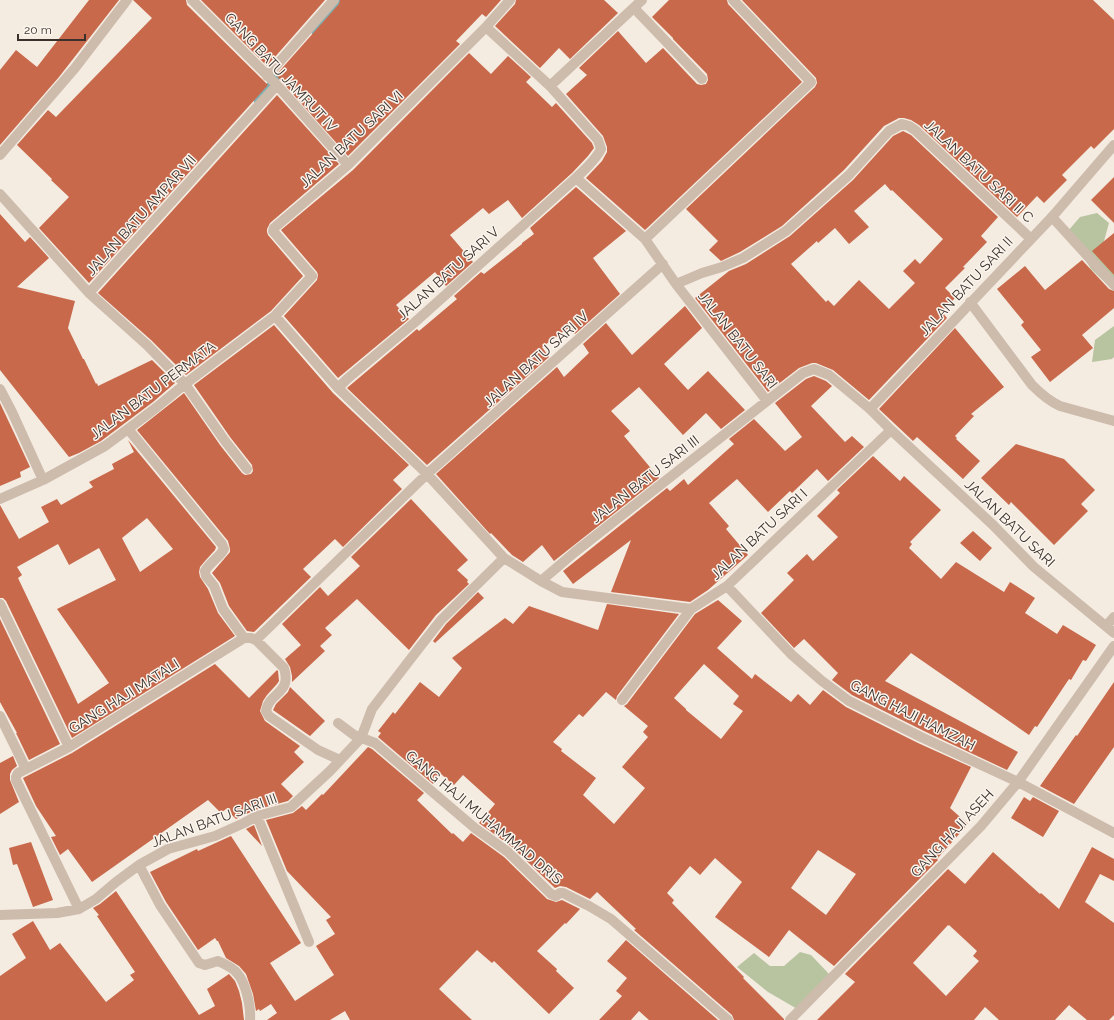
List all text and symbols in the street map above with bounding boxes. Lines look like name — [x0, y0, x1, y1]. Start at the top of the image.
street label: GANG BATU JAMRUT IV — [222, 9, 341, 135]
scale bar — [18, 16, 85, 42]
text: 20 m — [24, 23, 52, 37]
street label: JALAN BATU SARI VI — [296, 87, 406, 191]
street label: JALAN BATU SARI II C — [921, 117, 1037, 226]
street label: JALAN BATU AMPAR VII — [83, 152, 199, 278]
street label: JALAN BATU SARI V — [394, 223, 502, 323]
street label: JALAN BATU SARI II — [916, 233, 1016, 339]
street label: JALAN BATU SARI — [695, 288, 781, 392]
street label: JALAN BATU SARI IV — [480, 307, 592, 410]
street label: JALAN BATU PERMATA — [87, 337, 219, 442]
street label: JALAN BATU SARI III — [588, 432, 702, 526]
street label: JALAN BATU SARI — [962, 476, 1058, 570]
street label: JALAN BATU SARI I — [708, 485, 810, 583]
street label: GANG HAJI MATALI — [66, 656, 182, 736]
street label: GANG HAJI HAMZAH — [848, 677, 978, 753]
street label: GANG HAJI MUHAMMAD DRIS — [403, 747, 566, 887]
street label: GANG HAJI ASEH — [907, 786, 997, 880]
street label: JALAN BATU SARI III — [149, 790, 279, 850]

